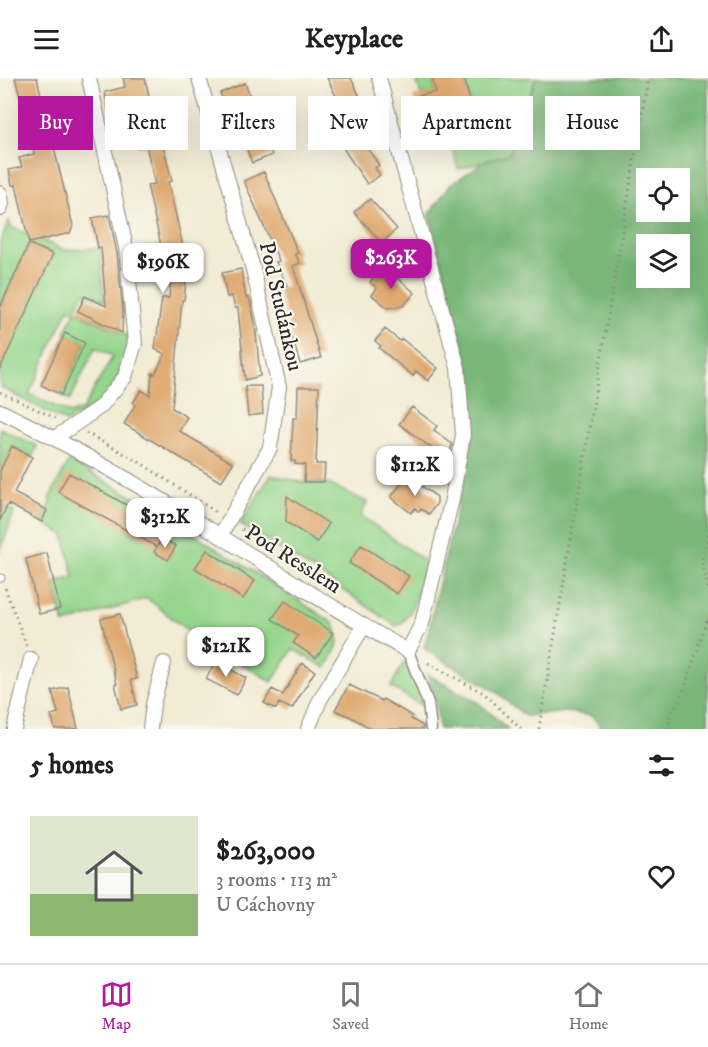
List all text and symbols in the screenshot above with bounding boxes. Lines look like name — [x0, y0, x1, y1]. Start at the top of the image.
text: Keyplace — [305, 22, 403, 56]
icon: menu — [30, 23, 63, 56]
icon: share — [645, 23, 678, 56]
chip: Buy — [18, 96, 93, 150]
chip: Rent — [105, 96, 188, 150]
chip: Filters — [200, 96, 296, 150]
chip: New — [308, 96, 389, 150]
chip: Apartment — [401, 96, 533, 150]
chip: House — [545, 96, 640, 150]
map controls — [636, 168, 690, 288]
button: locate — [636, 168, 690, 222]
button: layers — [636, 234, 690, 288]
street label: Pod Studánkou — [253, 239, 309, 374]
pin: $263K — [349, 239, 433, 290]
pin: $196K — [121, 243, 205, 294]
text: $263K — [365, 246, 417, 271]
text: $196K — [137, 250, 189, 275]
pin: $112K — [373, 446, 457, 497]
text: $112K — [390, 453, 440, 478]
pin: $312K — [123, 498, 207, 549]
text: $312K — [140, 505, 190, 530]
street label: Pod Resslem — [240, 519, 347, 600]
pin: $121K — [184, 627, 268, 678]
text: $121K — [201, 634, 251, 659]
text: 5 homes — [30, 749, 114, 782]
icon: filters — [645, 749, 678, 782]
text: $263,000 — [216, 835, 315, 868]
icon: home — [78, 840, 150, 912]
icon: heart — [645, 860, 678, 893]
text: 3 rooms · 113 m² — [216, 868, 337, 893]
text: U Cáchovny — [216, 893, 315, 918]
tab: Map — [100, 978, 133, 1034]
tab: Saved — [332, 978, 369, 1034]
tab: Home — [569, 978, 608, 1034]

